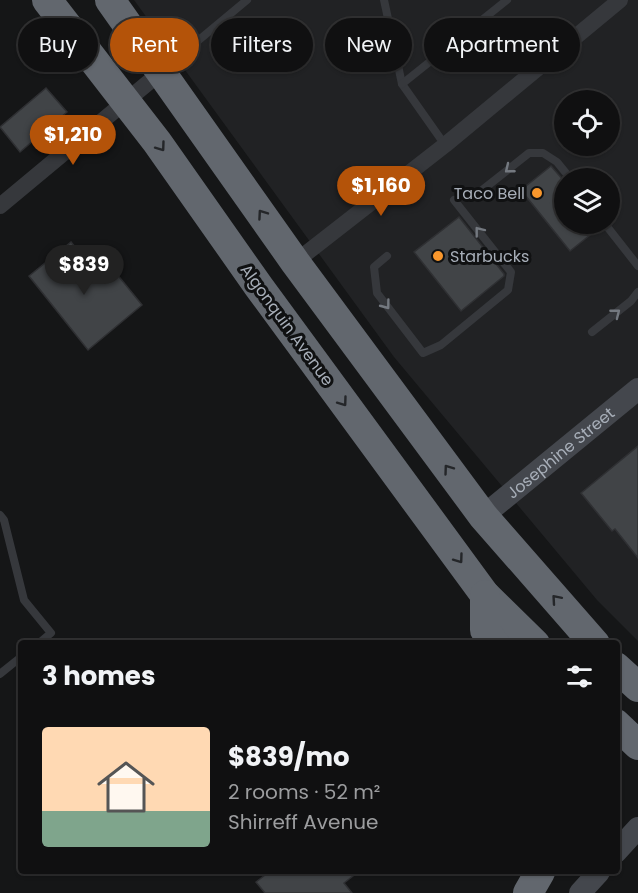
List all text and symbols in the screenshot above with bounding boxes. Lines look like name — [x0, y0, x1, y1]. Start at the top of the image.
chip: Buy — [18, 18, 98, 72]
chip: Rent — [110, 18, 199, 72]
chip: Filters — [211, 18, 313, 72]
chip: New — [325, 18, 412, 72]
chip: Apartment — [424, 18, 580, 72]
map controls — [554, 90, 620, 234]
button: locate — [554, 90, 620, 156]
pin: $1,210 — [24, 115, 122, 166]
text: $1,210 — [44, 120, 102, 148]
one-way arrow — [153, 141, 164, 152]
one-way arrow — [505, 161, 516, 172]
pin: $1,160 — [332, 166, 430, 217]
button: layers — [554, 168, 620, 234]
text: $1,160 — [351, 171, 411, 199]
place label: Taco Bell — [454, 182, 525, 205]
marker: Taco Bell — [530, 186, 544, 200]
one-way arrow — [258, 210, 269, 221]
one-way arrow — [475, 227, 486, 238]
pin: $839 — [48, 245, 120, 296]
place label: Starbucks — [450, 245, 529, 268]
marker: Starbucks — [431, 249, 445, 263]
text: $839 — [59, 250, 109, 278]
street label: Algonquin Avenue — [235, 259, 339, 391]
one-way arrow — [379, 298, 390, 309]
one-way arrow — [609, 310, 620, 321]
one-way arrow — [336, 395, 347, 406]
street label: Josephine Street — [501, 401, 619, 504]
one-way arrow — [445, 464, 456, 475]
one-way arrow — [451, 552, 462, 563]
one-way arrow — [552, 596, 563, 606]
text: 3 homes — [42, 658, 155, 694]
icon: filters — [563, 660, 596, 693]
text: $839/mo — [228, 739, 350, 775]
icon: home — [90, 751, 162, 823]
text: 2 rooms · 52 m² — [228, 778, 380, 806]
text: Shirreff Avenue — [228, 808, 378, 836]

